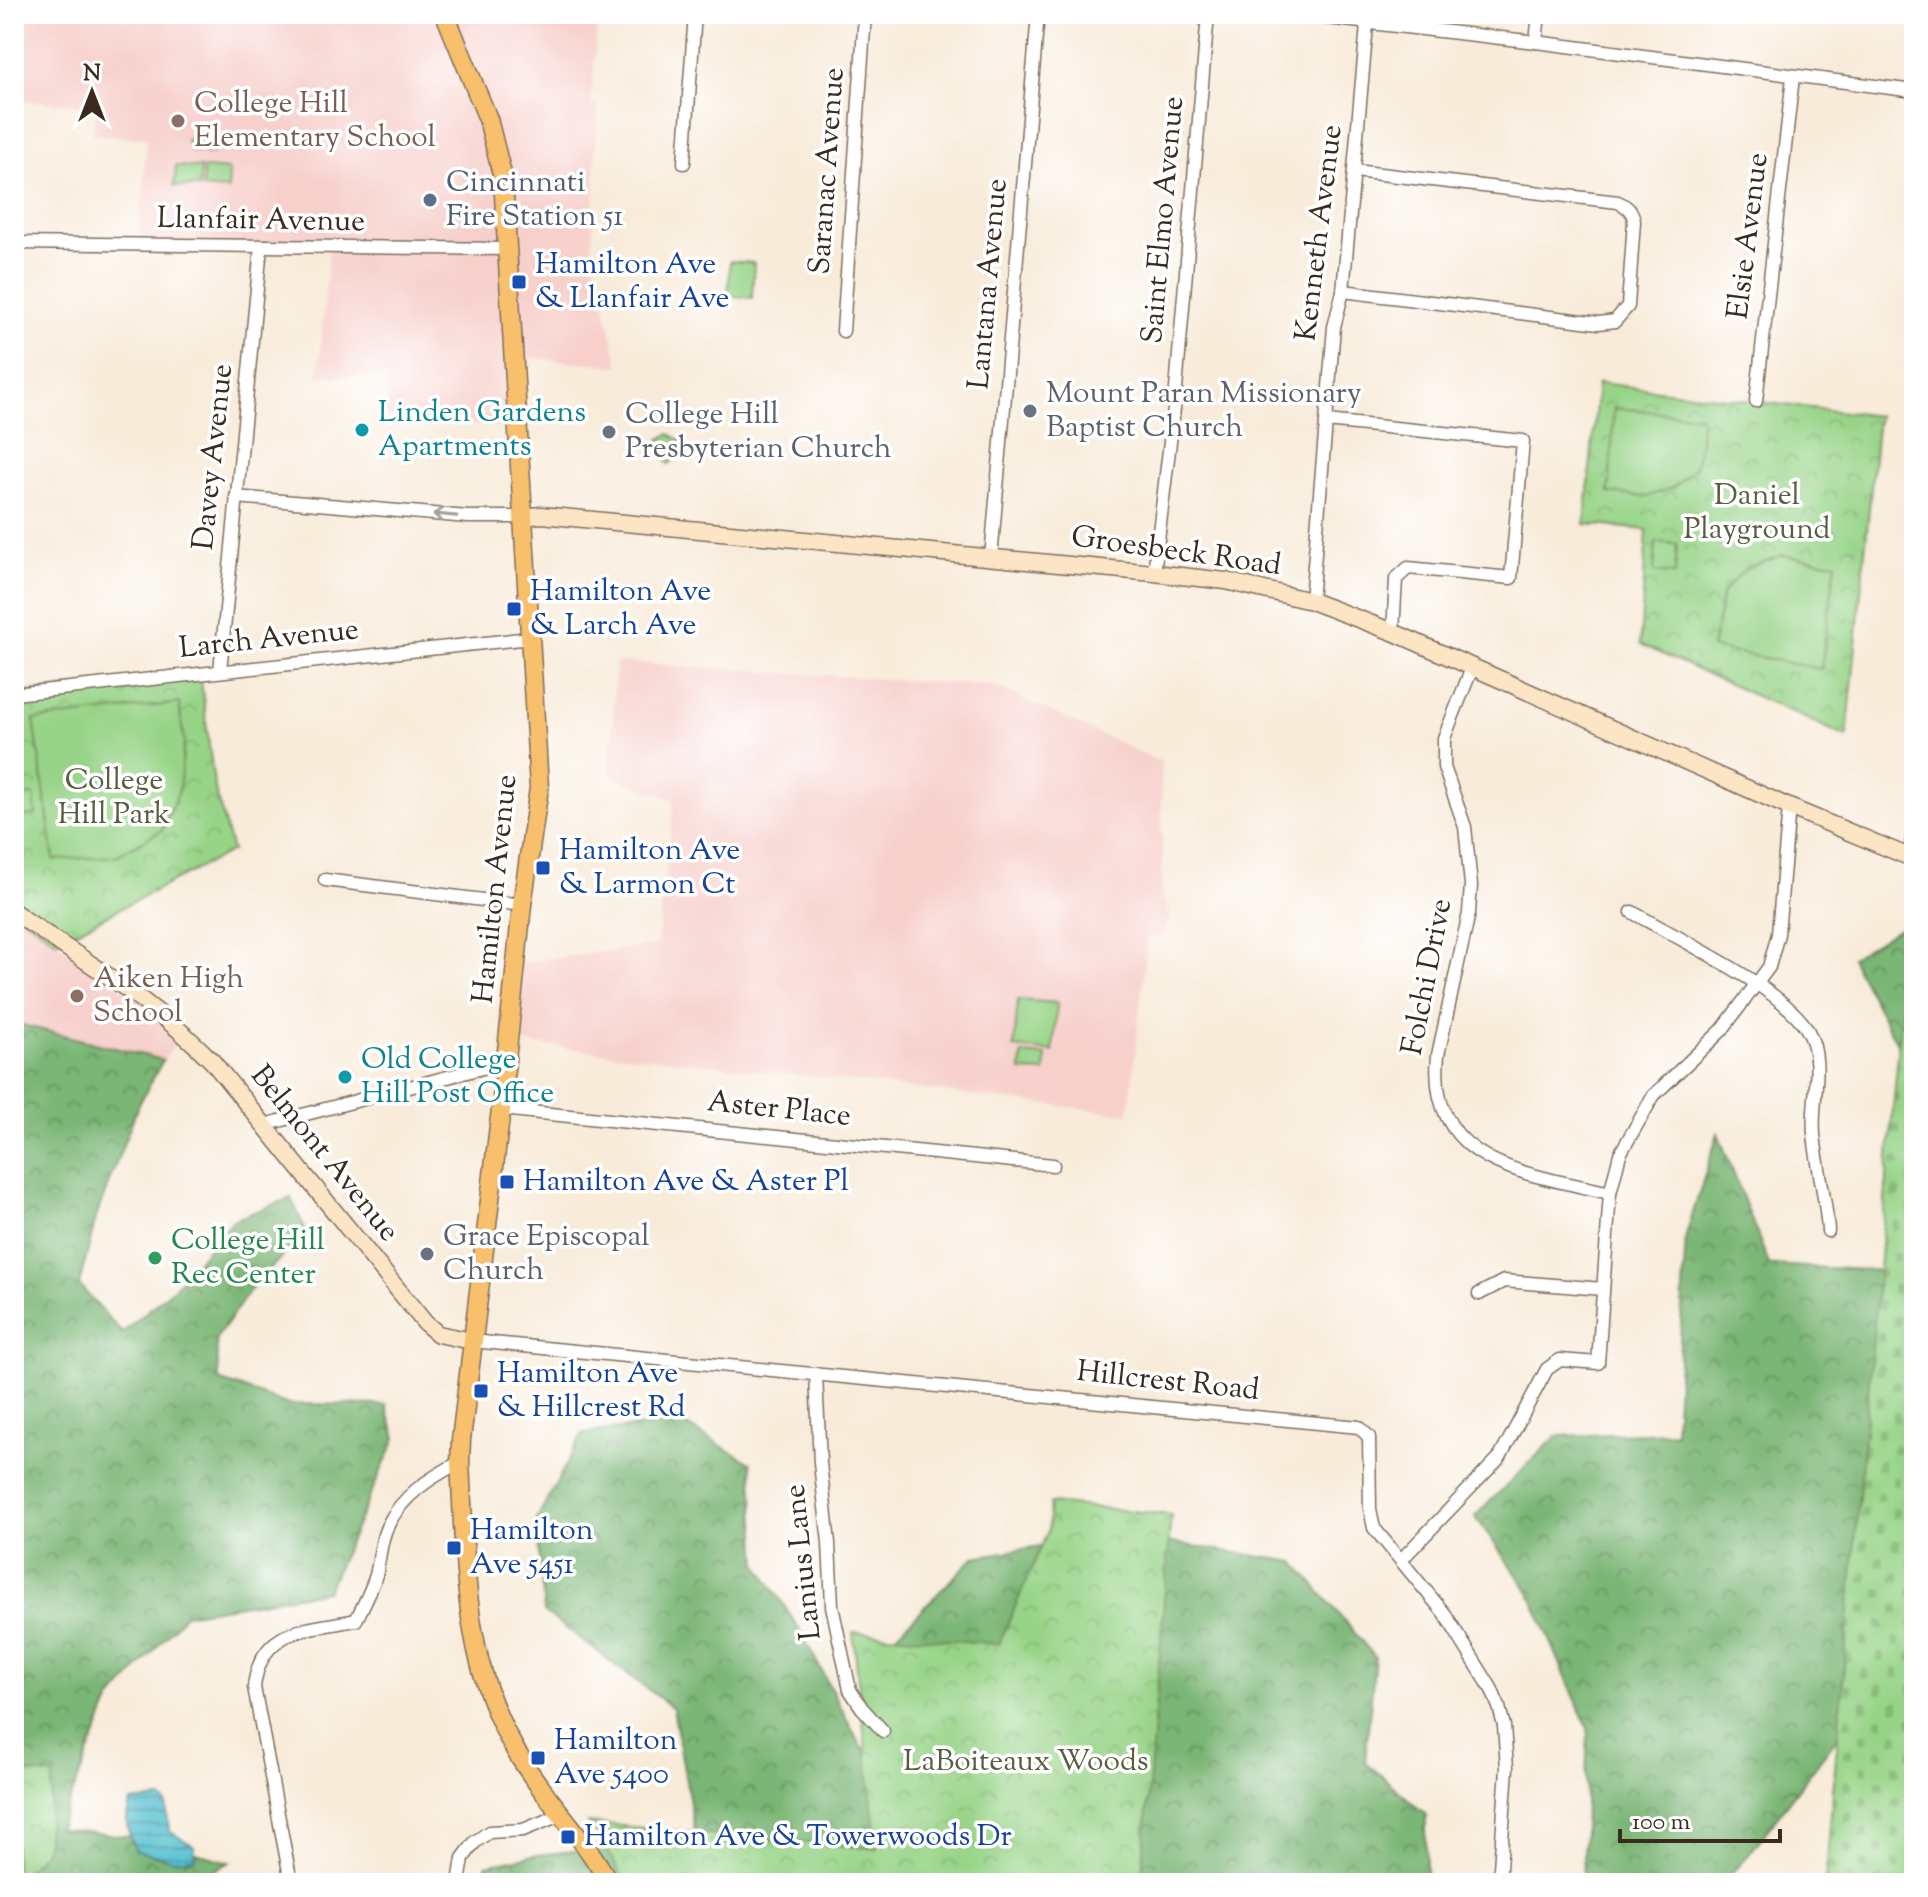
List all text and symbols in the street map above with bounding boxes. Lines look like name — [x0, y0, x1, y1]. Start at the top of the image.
north arrow — [52, 52, 132, 132]
text: N — [83, 59, 101, 91]
street label: Saranac Avenue — [799, 66, 857, 276]
place label: College Hill Elementary School — [194, 83, 436, 160]
street label: Saint Elmo Avenue — [1132, 94, 1196, 346]
marker: College Hill Elementary School — [169, 112, 187, 130]
street label: Kenneth Avenue — [1285, 122, 1355, 344]
street label: Elsie Avenue — [1717, 150, 1781, 322]
place label: Cincinnati Fire Station 51 — [446, 162, 623, 239]
street label: Lantana Avenue — [958, 177, 1020, 391]
marker: Cincinnati Fire Station 51 — [421, 191, 439, 209]
street label: Llanfair Avenue — [156, 198, 366, 244]
place label: Hamilton Ave & Llanfair Ave — [535, 244, 730, 321]
marker: Hamilton Ave & Llanfair Ave — [510, 273, 528, 291]
street label: Davey Avenue — [183, 362, 245, 552]
place label: Mount Paran Missionary Baptist Church — [1046, 373, 1362, 450]
place label: Linden Gardens Apartments — [378, 392, 586, 469]
place label: College Hill Presbyterian Church — [625, 394, 892, 471]
marker: Mount Paran Missionary Baptist Church — [1021, 402, 1039, 420]
marker: Linden Gardens Apartments — [353, 421, 371, 439]
marker: College Hill Presbyterian Church — [600, 423, 618, 441]
park label: Daniel Playground — [1683, 475, 1831, 552]
one-way arrow — [432, 508, 458, 523]
street label: Groesbeck Road — [1068, 516, 1284, 588]
place label: Hamilton Ave & Larch Ave — [530, 571, 711, 648]
marker: Hamilton Ave & Larch Ave — [505, 600, 523, 618]
street label: Larch Avenue — [177, 609, 361, 671]
park label: College Hill Park — [58, 760, 170, 837]
street label: Hamilton Avenue — [463, 772, 529, 1006]
place label: Hamilton Ave & Larmon Ct — [559, 830, 740, 907]
marker: Hamilton Ave & Larmon Ct — [534, 859, 552, 877]
street label: Folchi Drive — [1392, 895, 1464, 1059]
place label: Aiken High School — [93, 958, 244, 1035]
marker: Aiken High School — [68, 987, 86, 1005]
place label: Old College Hill Post Office — [361, 1039, 554, 1116]
street label: Belmont Avenue — [239, 1056, 409, 1252]
marker: Old College Hill Post Office — [336, 1068, 354, 1086]
street label: Aster Place — [705, 1081, 853, 1139]
place label: Hamilton Ave & Aster Pl — [523, 1161, 849, 1204]
marker: Hamilton Ave & Aster Pl — [498, 1173, 516, 1191]
place label: Grace Episcopal Church — [443, 1216, 650, 1293]
place label: College Hill Rec Center — [171, 1220, 325, 1297]
marker: Grace Episcopal Church — [418, 1245, 436, 1263]
marker: College Hill Rec Center — [146, 1249, 164, 1267]
street label: Hillcrest Road — [1075, 1351, 1261, 1413]
place label: Hamilton Ave & Hillcrest Rd — [497, 1353, 685, 1430]
marker: Hamilton Ave & Hillcrest Rd — [472, 1382, 490, 1400]
street label: Lanius Lane — [774, 1482, 834, 1642]
place label: Hamilton Ave 5451 — [470, 1510, 594, 1587]
marker: Hamilton Ave 5451 — [445, 1539, 463, 1557]
place label: Hamilton Ave 5400 — [554, 1720, 678, 1797]
park label: LaBoiteaux Woods — [903, 1741, 1149, 1784]
marker: Hamilton Ave 5400 — [529, 1749, 547, 1767]
scale bar — [1620, 1793, 1780, 1843]
text: 100 m — [1632, 1806, 1690, 1840]
place label: Hamilton Ave & Towerwoods Dr — [584, 1816, 1012, 1859]
marker: Hamilton Ave & Towerwoods Dr — [559, 1828, 577, 1846]

